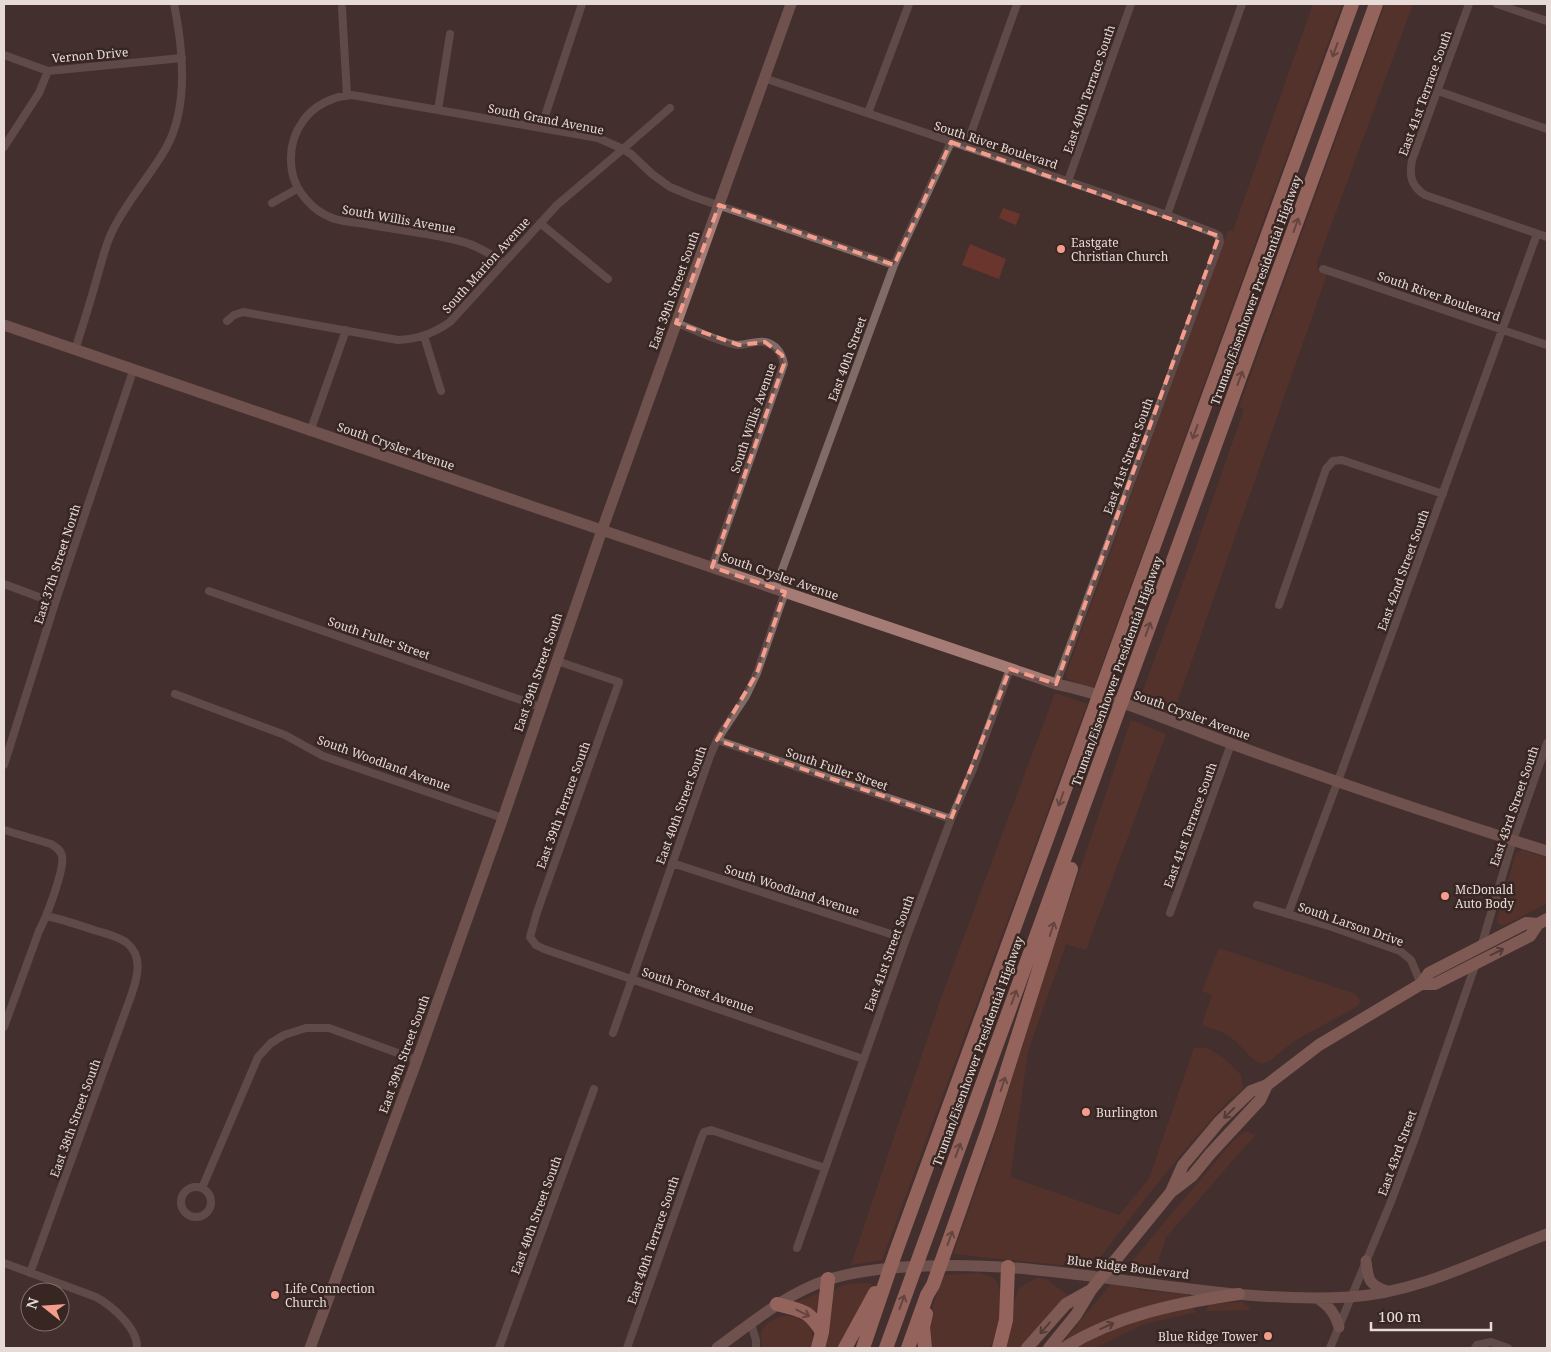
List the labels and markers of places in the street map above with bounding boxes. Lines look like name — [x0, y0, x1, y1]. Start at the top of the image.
place label: Eastgate Christian Church — [1071, 234, 1169, 265]
marker: Eastgate Christian Church — [1055, 243, 1067, 255]
place label: McDonald Auto Body — [1455, 881, 1514, 912]
marker: McDonald Auto Body — [1439, 890, 1451, 902]
place label: Burlington — [1096, 1104, 1158, 1121]
marker: Burlington — [1080, 1106, 1092, 1118]
place label: Life Connection Church — [285, 1280, 375, 1311]
marker: Life Connection Church — [269, 1289, 281, 1301]
place label: Blue Ridge Tower — [1158, 1328, 1258, 1345]
marker: Blue Ridge Tower — [1262, 1330, 1274, 1342]

